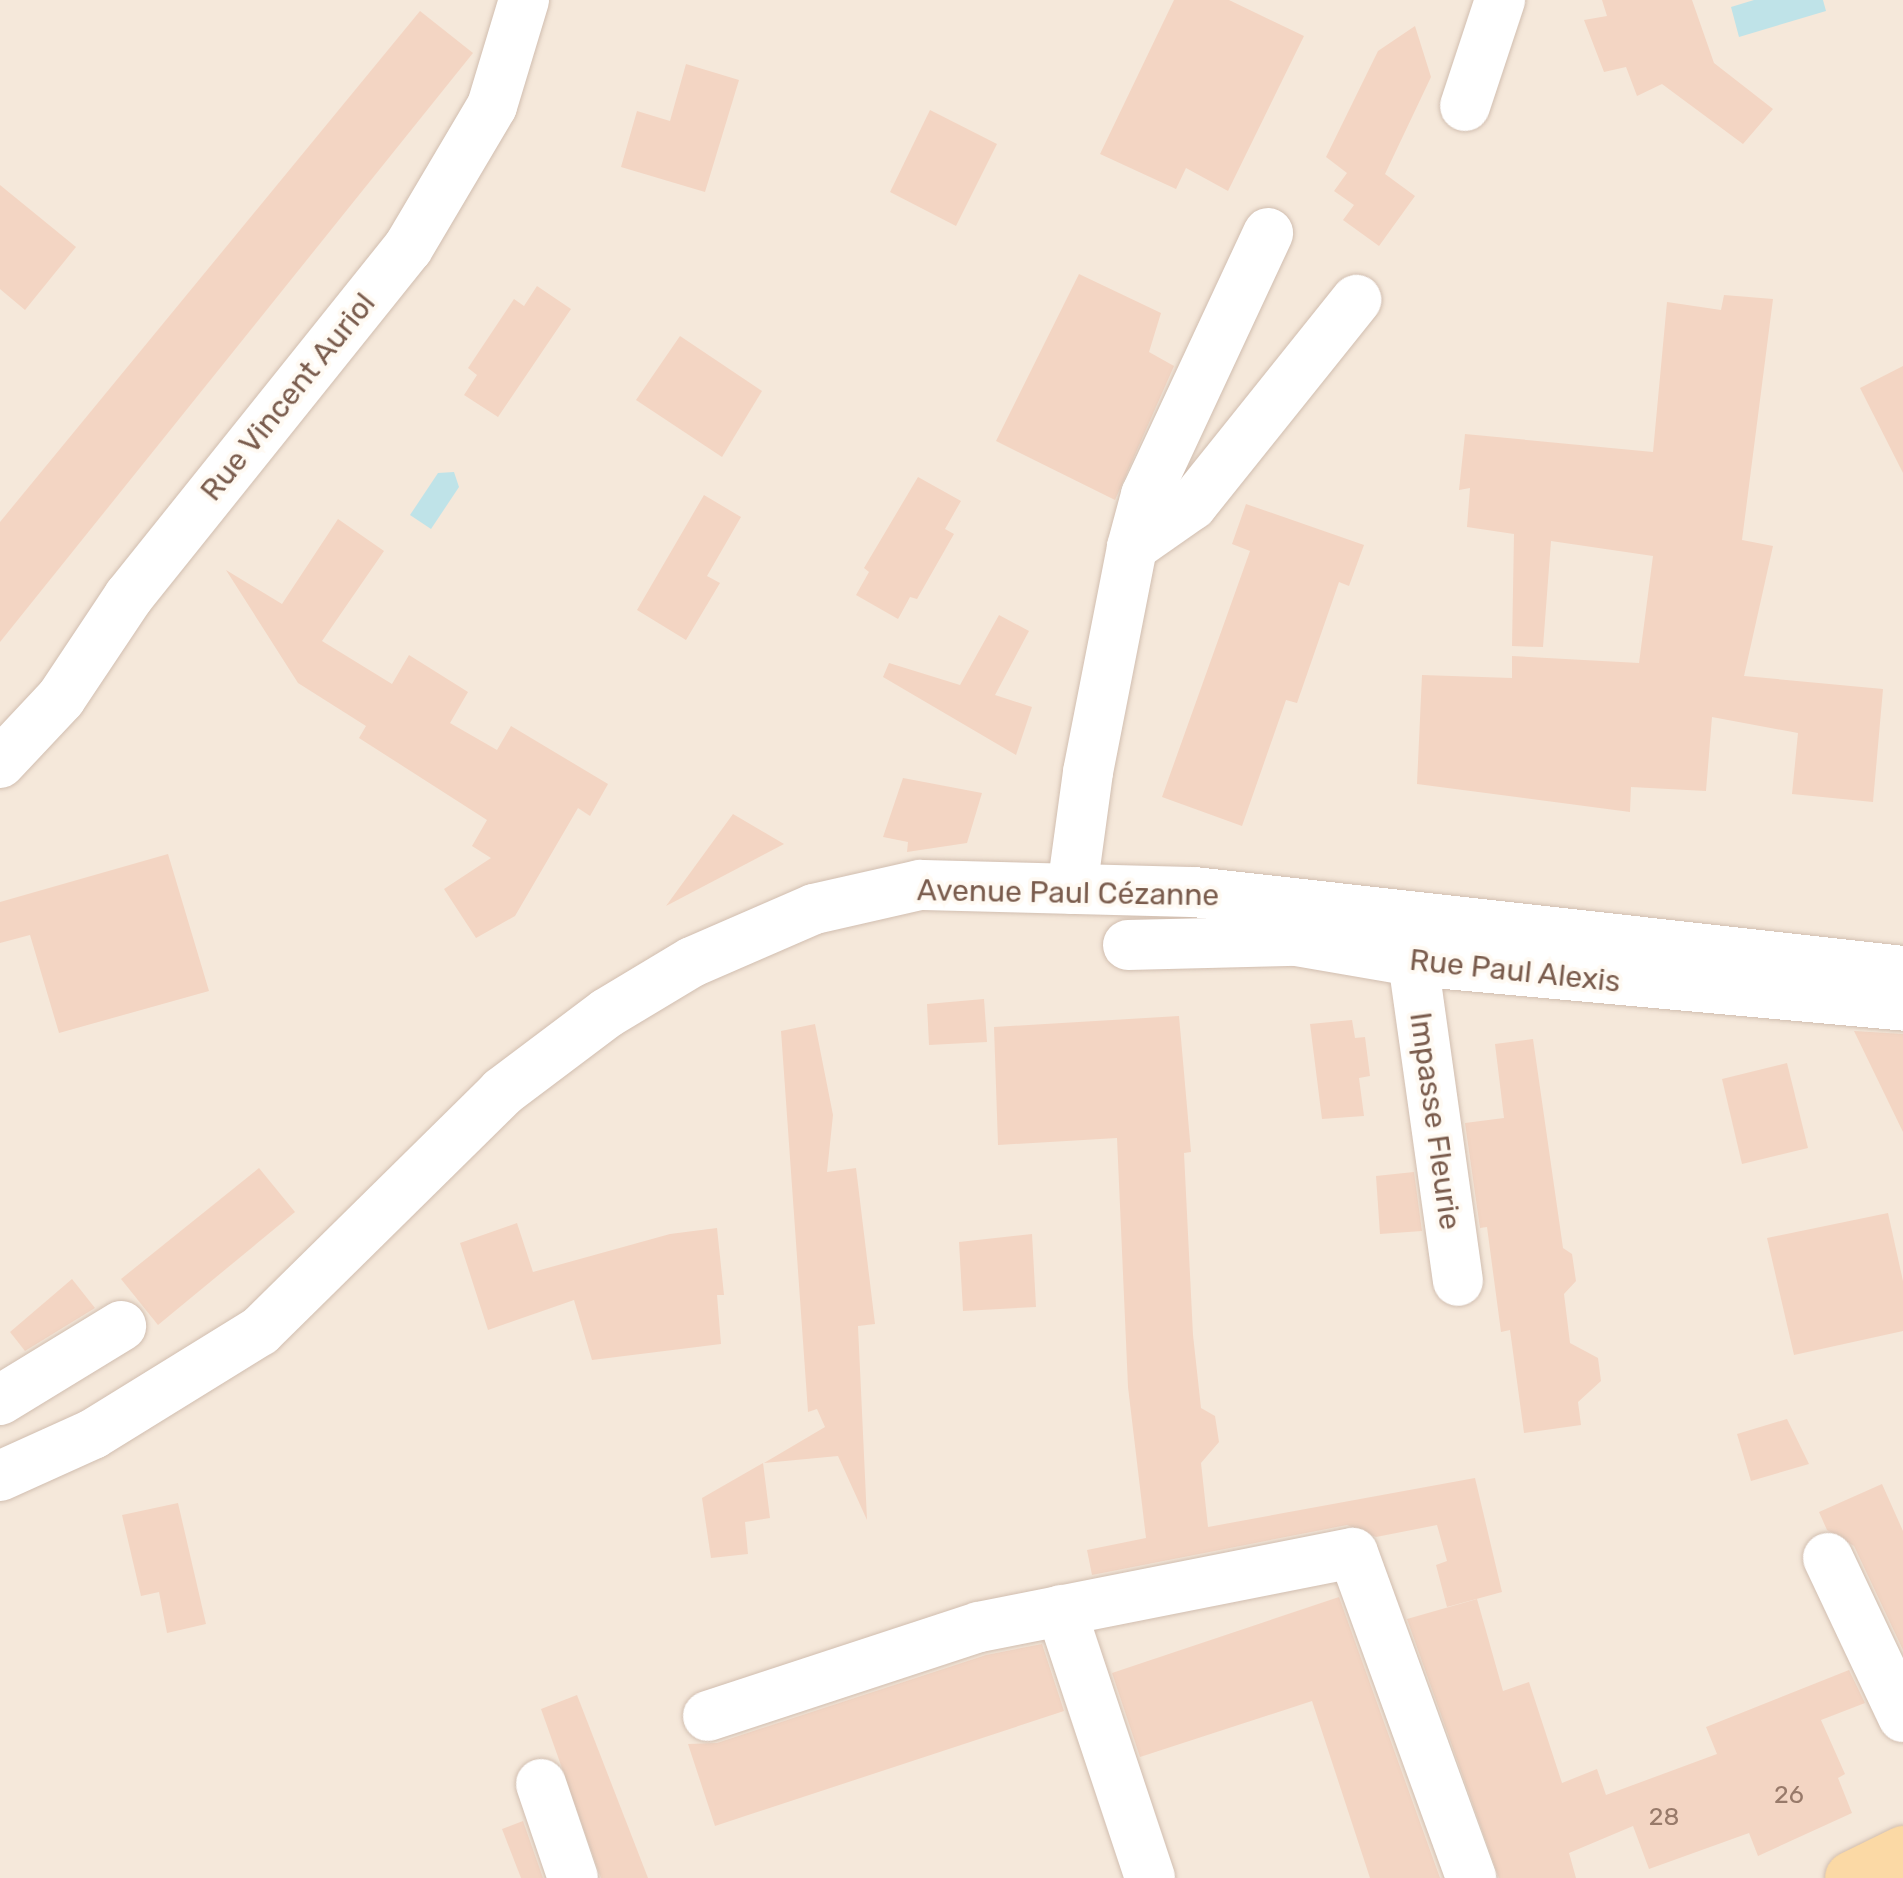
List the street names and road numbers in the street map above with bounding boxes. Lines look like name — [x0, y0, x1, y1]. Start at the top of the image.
street label: Rue Vincent Auriol — [193, 285, 383, 509]
street label: Avenue Paul Cézanne — [917, 872, 1219, 914]
street label: Rue Paul Alexis — [1407, 942, 1623, 1000]
street label: Impasse Fleurie — [1402, 1010, 1468, 1232]

